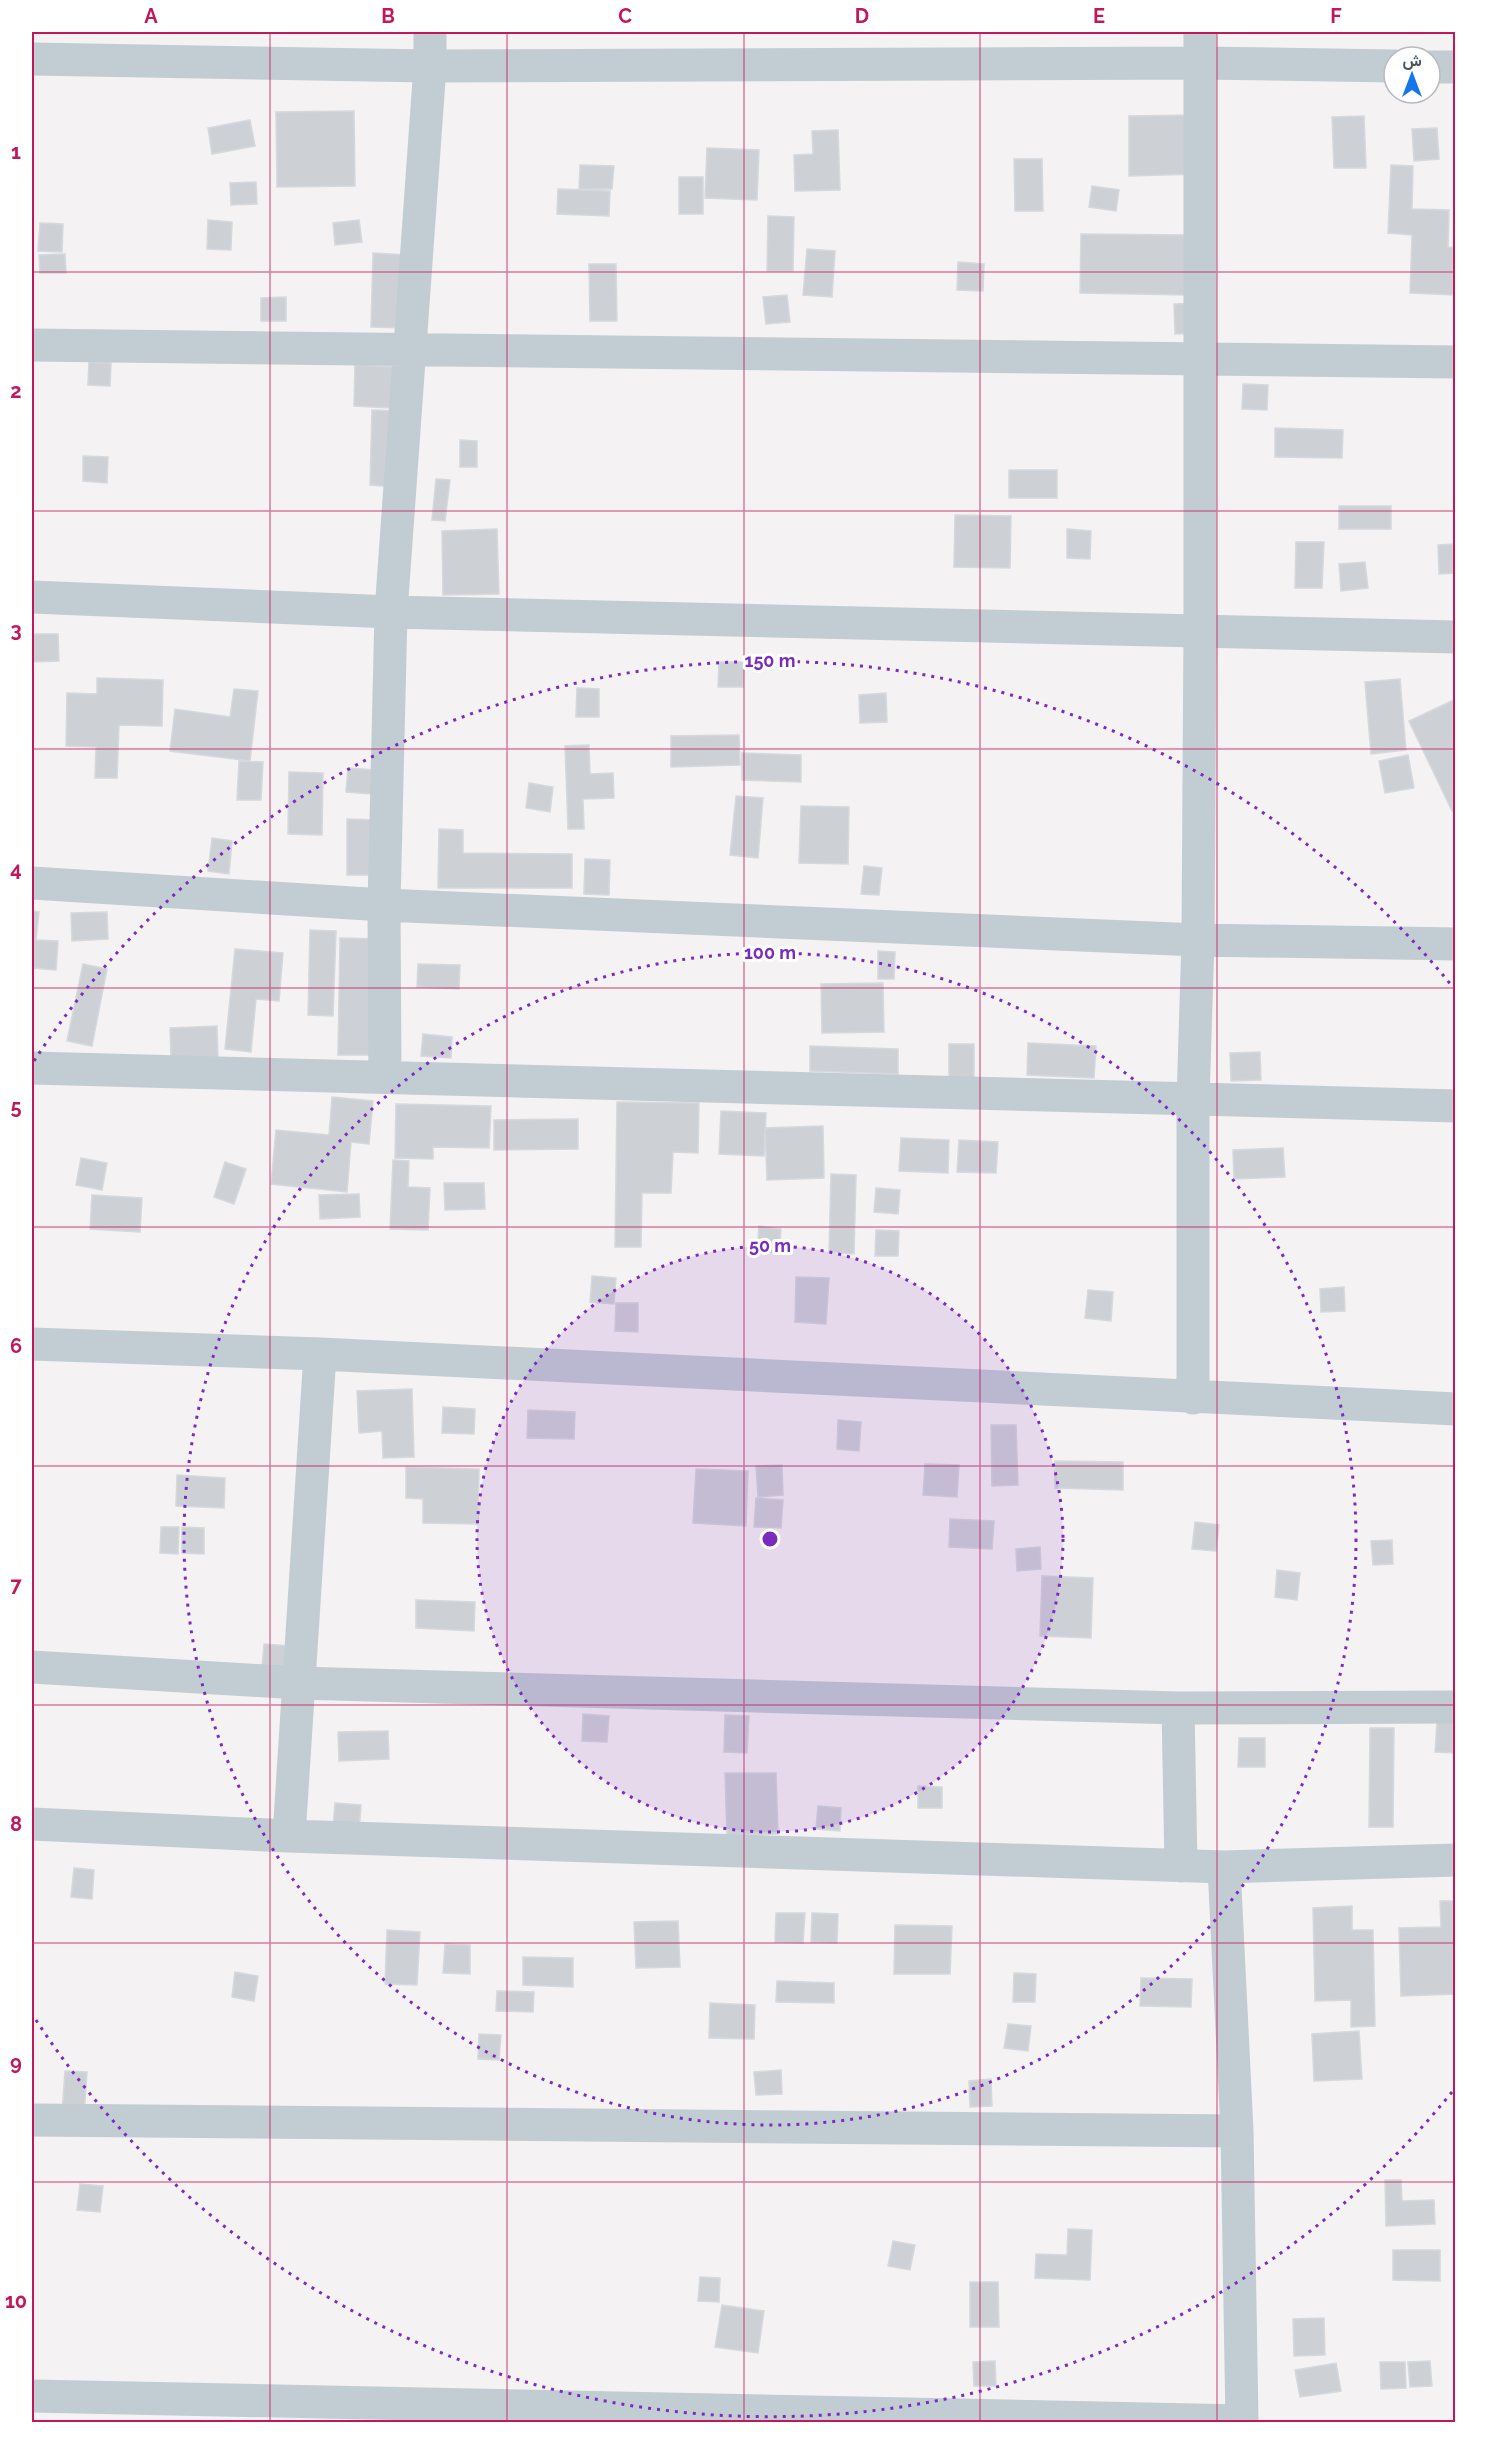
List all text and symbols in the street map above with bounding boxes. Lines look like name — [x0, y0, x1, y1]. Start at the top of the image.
text: A — [144, 4, 158, 28]
text: B — [381, 4, 395, 28]
text: C — [618, 4, 632, 28]
text: D — [855, 4, 869, 28]
text: E — [1093, 4, 1105, 28]
text: F — [1330, 4, 1342, 28]
north arrow — [1382, 45, 1442, 105]
text: ش — [1402, 51, 1422, 70]
text: 1 — [11, 140, 21, 164]
text: 2 — [10, 379, 22, 403]
text: 3 — [10, 618, 22, 642]
text: 150 m — [745, 650, 796, 671]
text: 4 — [10, 857, 22, 881]
text: 100 m — [744, 942, 796, 963]
text: 5 — [10, 1095, 22, 1119]
text: 50 m — [749, 1235, 791, 1256]
text: 6 — [10, 1334, 22, 1358]
centre of rings — [760, 1529, 780, 1549]
text: 7 — [10, 1573, 22, 1597]
text: 8 — [10, 1812, 22, 1836]
text: 9 — [10, 2051, 22, 2075]
text: 10 — [5, 2289, 27, 2313]

